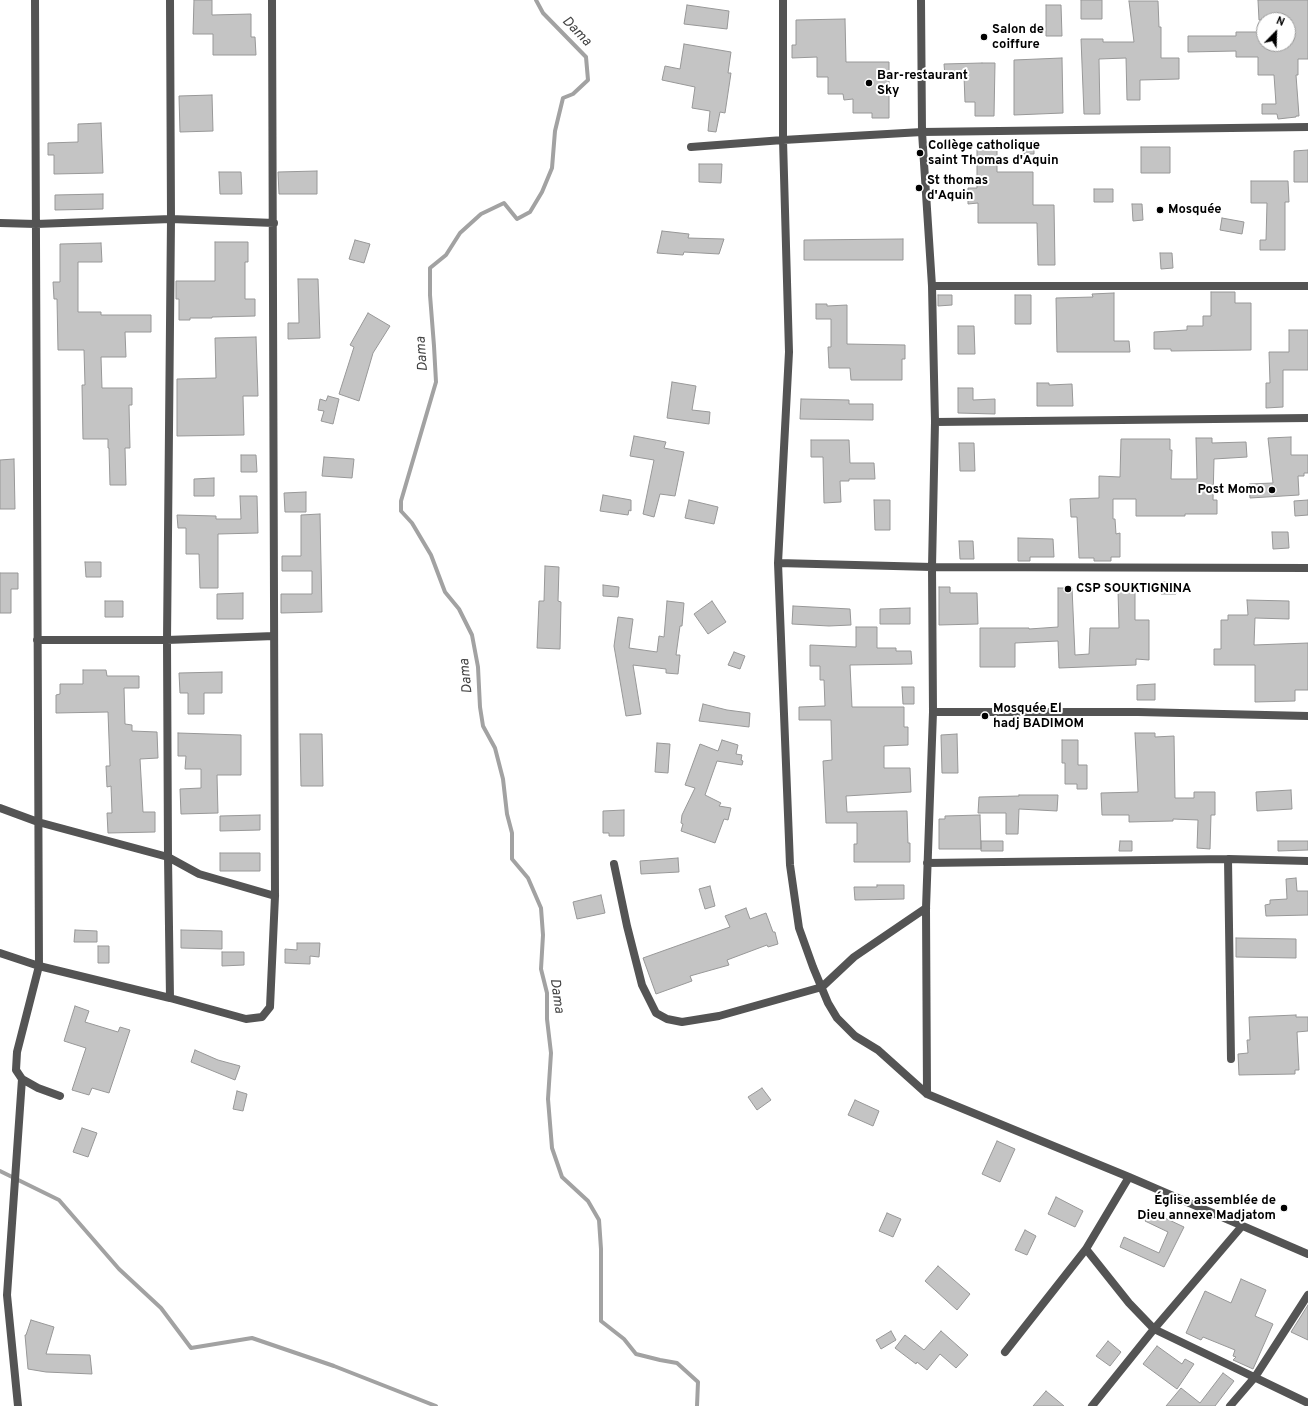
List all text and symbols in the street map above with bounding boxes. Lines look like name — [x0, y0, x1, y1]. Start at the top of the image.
north arrow — [1256, 12, 1296, 52]
water label: Dama — [558, 14, 594, 50]
text: N — [1274, 14, 1287, 30]
place label: Salon de coiffure — [992, 22, 1044, 53]
marker: Salon de coiffure — [979, 32, 989, 42]
place label: Bar-restaurant Sky — [877, 68, 968, 99]
marker: Bar-restaurant Sky — [864, 78, 874, 88]
place label: Collège catholique saint Thomas d'Aquin — [928, 138, 1059, 169]
marker: Collège catholique saint Thomas d'Aquin — [915, 148, 925, 158]
place label: St thomas d'Aquin — [927, 173, 988, 204]
marker: St thomas d'Aquin — [914, 183, 924, 193]
place label: Mosquée — [1168, 202, 1222, 218]
marker: Mosquée — [1155, 205, 1165, 215]
water label: Dama — [413, 336, 433, 372]
place label: Post Momo — [1197, 482, 1264, 498]
marker: Post Momo — [1267, 485, 1277, 495]
place label: CSP SOUKTIGNINA — [1076, 581, 1191, 597]
marker: CSP SOUKTIGNINA — [1063, 584, 1073, 594]
water label: Dama — [457, 658, 477, 694]
place label: Mosquée El hadj BADIMOM — [993, 701, 1084, 732]
marker: Mosquée El hadj BADIMOM — [980, 711, 990, 721]
water label: Dama — [545, 977, 567, 1015]
place label: Église assemblée de Dieu annexe Madjatom — [1137, 1193, 1276, 1224]
marker: Église assemblée de Dieu annexe Madjatom — [1279, 1203, 1289, 1213]

